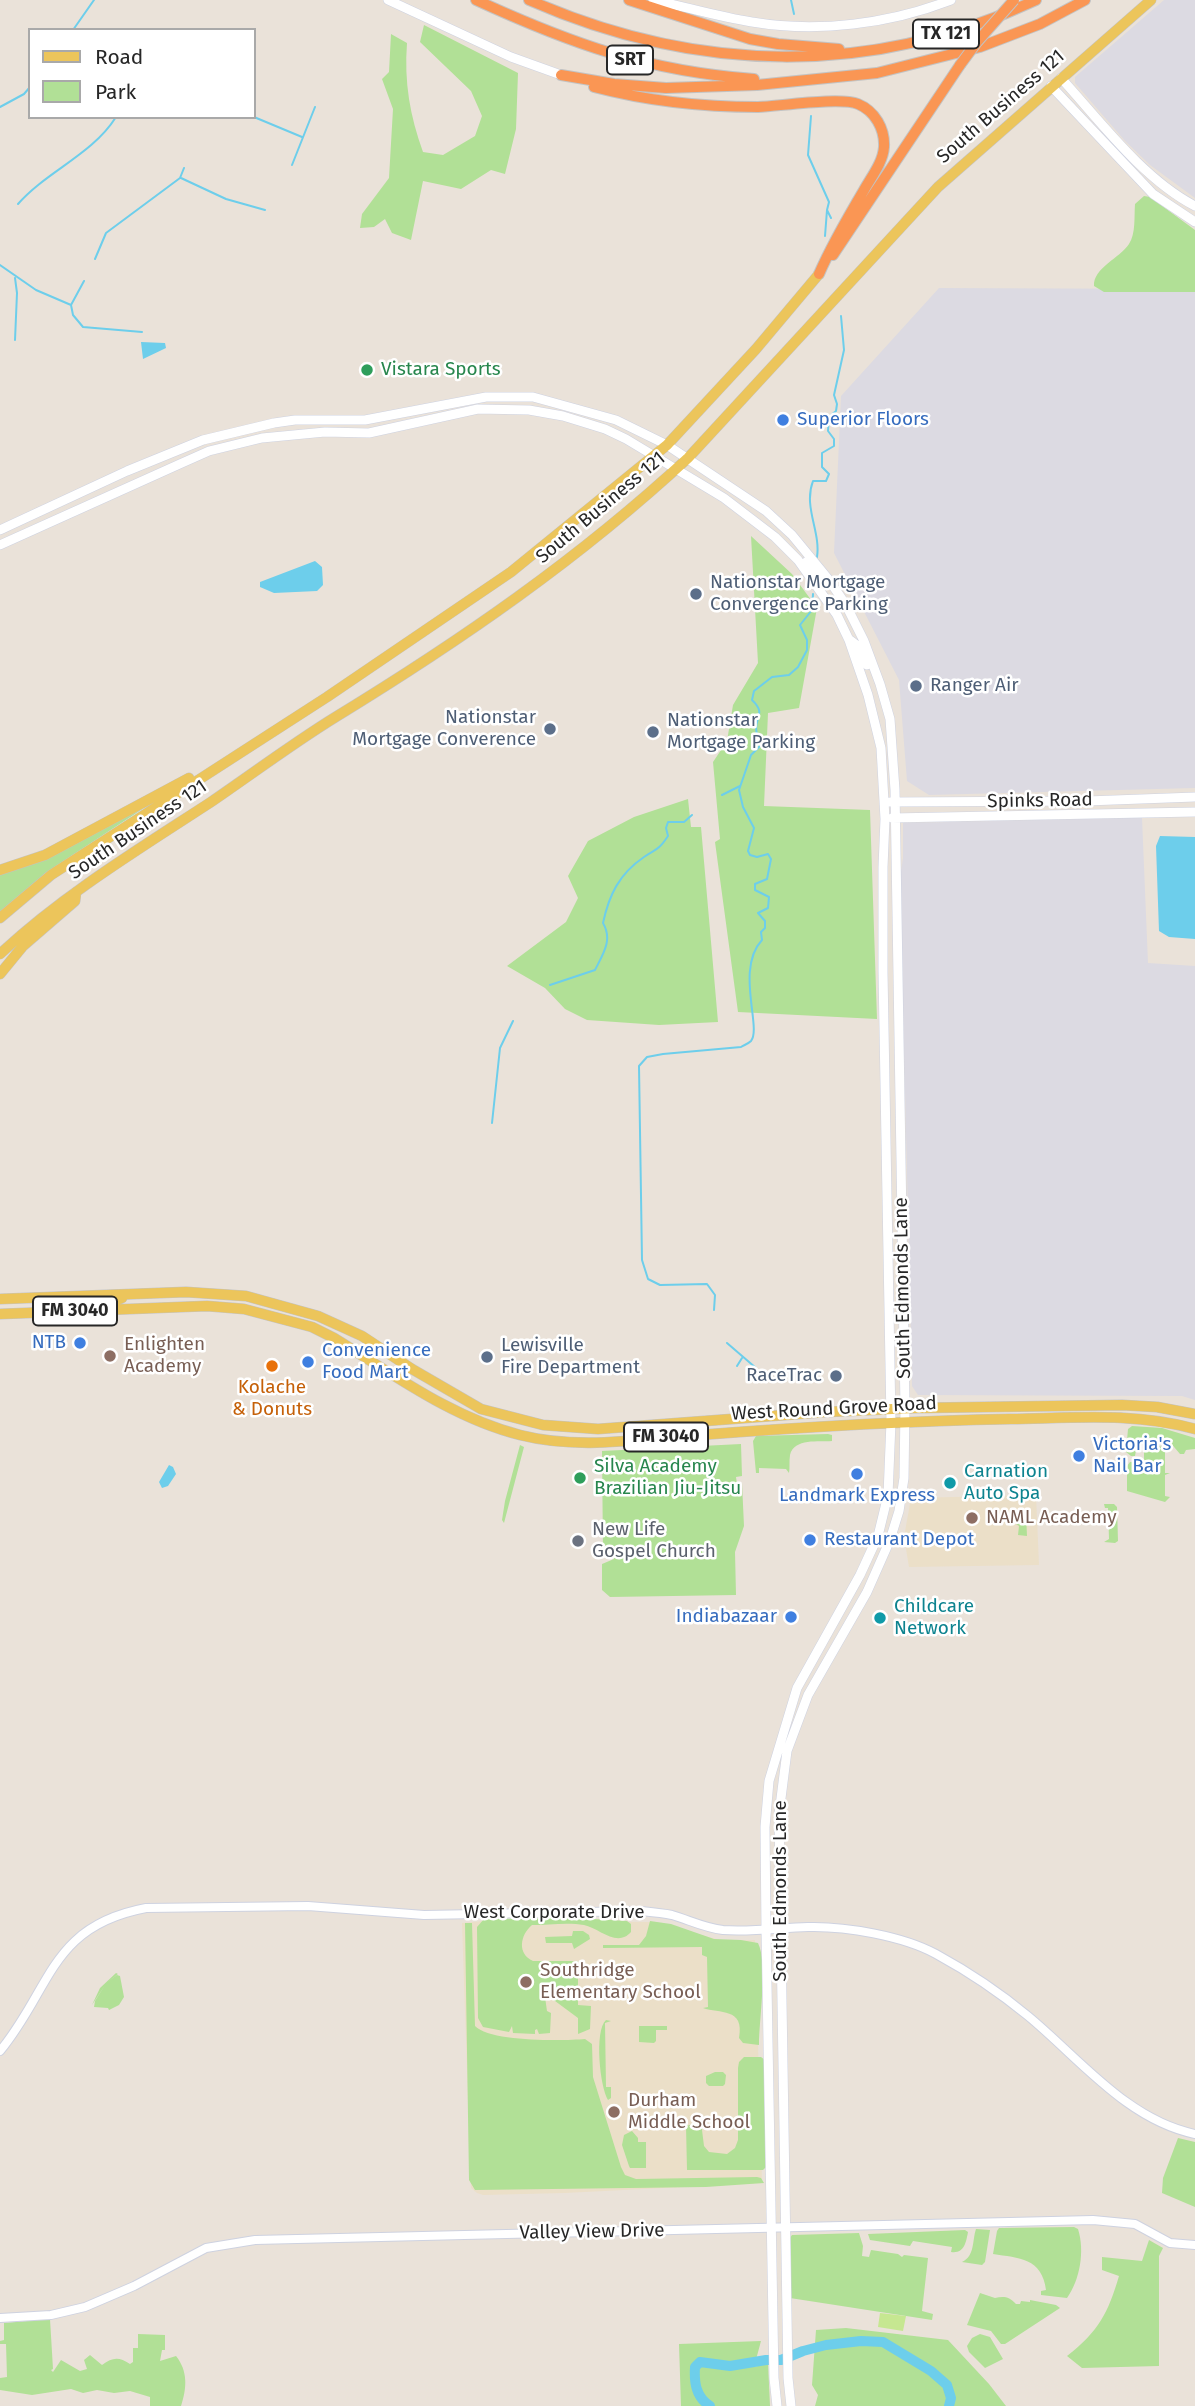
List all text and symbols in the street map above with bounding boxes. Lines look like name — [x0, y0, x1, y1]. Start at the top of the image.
road number: TX 121 — [913, 19, 979, 48]
legend — [28, 28, 256, 119]
text: Road — [95, 44, 143, 70]
street label: South Business 121 — [932, 45, 1070, 169]
road number: SRT — [607, 46, 653, 74]
text: Park — [95, 79, 136, 105]
place label: Vistara Sports — [381, 359, 501, 381]
marker: Vistara Sports — [359, 362, 375, 378]
place label: Superior Floors — [797, 409, 929, 431]
marker: Superior Floors — [775, 412, 791, 428]
street label: South Business 121 — [532, 447, 670, 569]
place label: Nationstar Mortgage Convergence Parking — [710, 572, 888, 616]
marker: Nationstar Mortgage Convergence Parking — [688, 586, 704, 602]
place label: Ranger Air — [930, 675, 1019, 697]
marker: Ranger Air — [908, 678, 924, 694]
place label: Nationstar Mortgage Converence — [352, 707, 536, 751]
place label: Nationstar Mortgage Parking — [667, 710, 815, 754]
marker: Nationstar Mortgage Converence — [542, 721, 558, 737]
marker: Nationstar Mortgage Parking — [645, 724, 661, 740]
street label: South Business 121 — [65, 775, 211, 885]
street label: Spinks Road — [987, 789, 1093, 813]
street label: South Edmonds Lane — [890, 1197, 916, 1379]
road number: FM 3040 — [33, 1296, 117, 1326]
place label: NTB — [32, 1332, 66, 1354]
place label: Enlighten Academy — [124, 1334, 205, 1378]
marker: NTB — [72, 1335, 88, 1351]
place label: Lewisville Fire Department — [501, 1335, 640, 1379]
place label: Convenience Food Mart — [322, 1340, 431, 1384]
marker: Enlighten Academy — [102, 1348, 118, 1364]
marker: Lewisville Fire Department — [479, 1349, 495, 1365]
marker: Convenience Food Mart — [300, 1354, 316, 1370]
marker: Kolache & Donuts — [264, 1358, 280, 1374]
place label: RaceTrac — [746, 1365, 822, 1387]
marker: RaceTrac — [828, 1368, 844, 1384]
place label: Kolache & Donuts — [232, 1377, 312, 1421]
street label: West Round Grove Road — [731, 1392, 937, 1426]
road number: FM 3040 — [624, 1422, 708, 1452]
place label: Victoria's Nail Bar — [1093, 1434, 1171, 1478]
marker: Victoria's Nail Bar — [1071, 1448, 1087, 1464]
place label: Silva Academy Brazilian Jiu-Jitsu — [594, 1456, 741, 1500]
place label: Carnation Auto Spa — [964, 1461, 1048, 1505]
marker: Landmark Express — [849, 1466, 865, 1482]
marker: Silva Academy Brazilian Jiu-Jitsu — [572, 1470, 588, 1486]
marker: Carnation Auto Spa — [942, 1475, 958, 1491]
place label: Landmark Express — [779, 1485, 935, 1507]
place label: NAML Academy — [986, 1507, 1116, 1529]
marker: NAML Academy — [964, 1510, 980, 1526]
place label: New Life Gospel Church — [592, 1519, 716, 1563]
place label: Restaurant Depot — [824, 1529, 974, 1551]
marker: Restaurant Depot — [802, 1532, 818, 1548]
marker: New Life Gospel Church — [570, 1533, 586, 1549]
place label: Childcare Network — [894, 1596, 974, 1640]
place label: Indiabazaar — [676, 1606, 777, 1628]
marker: Indiabazaar — [783, 1609, 799, 1625]
marker: Childcare Network — [872, 1610, 888, 1626]
street label: South Edmonds Lane — [770, 1800, 792, 1982]
street label: West Corporate Drive — [463, 1902, 645, 1924]
place label: Southridge Elementary School — [540, 1960, 701, 2004]
marker: Southridge Elementary School — [518, 1974, 534, 1990]
place label: Durham Middle School — [628, 2090, 750, 2134]
marker: Durham Middle School — [606, 2104, 622, 2120]
street label: Valley View Drive — [519, 2219, 665, 2245]

